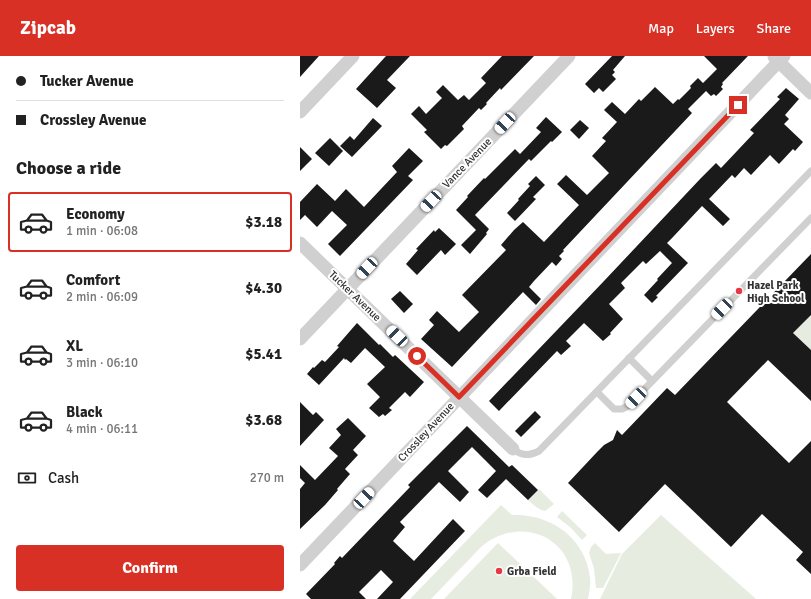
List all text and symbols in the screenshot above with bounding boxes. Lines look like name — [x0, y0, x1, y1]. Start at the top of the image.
text: Zipcab — [20, 16, 76, 40]
text: Map — [648, 20, 674, 37]
text: Layers — [696, 20, 735, 37]
text: Share — [757, 20, 791, 37]
text: Tucker Avenue — [40, 72, 134, 90]
route end — [729, 96, 747, 114]
car — [492, 110, 518, 136]
text: Crossley Avenue — [40, 111, 146, 129]
street label: Vance Avenue — [440, 135, 494, 191]
text: Choose a ride — [16, 157, 121, 179]
car — [418, 188, 444, 214]
icon: car — [18, 204, 54, 240]
text: Economy — [66, 205, 125, 223]
text: $3.18 — [245, 213, 282, 231]
text: 1 min · 06:08 — [66, 223, 138, 239]
car — [354, 255, 380, 281]
street label: Tucker Avenue — [326, 268, 384, 324]
icon: car — [18, 270, 54, 306]
text: Comfort — [66, 271, 120, 289]
text: $4.30 — [245, 279, 282, 297]
place label: Hazel Park High School — [747, 279, 805, 305]
marker: Hazel Park High School — [734, 286, 744, 296]
text: 2 min · 06:09 — [66, 289, 138, 305]
car — [709, 296, 735, 322]
car — [384, 323, 410, 349]
icon: car — [18, 336, 54, 372]
text: XL — [66, 337, 83, 355]
text: $5.41 — [245, 345, 282, 363]
route start — [408, 347, 426, 365]
text: 3 min · 06:10 — [66, 355, 138, 371]
car — [623, 385, 649, 411]
street label: Crossley Avenue — [395, 400, 457, 464]
icon: car — [18, 402, 54, 438]
text: Black — [66, 403, 103, 421]
text: $3.68 — [245, 411, 282, 429]
text: 4 min · 06:11 — [66, 421, 138, 437]
icon: cash — [16, 467, 38, 489]
text: Cash — [48, 469, 79, 487]
text: 270 m — [250, 470, 284, 486]
car — [351, 485, 377, 511]
button: Confirm — [16, 545, 284, 591]
place label: Grba Field — [507, 565, 557, 578]
marker: Grba Field — [494, 566, 504, 576]

